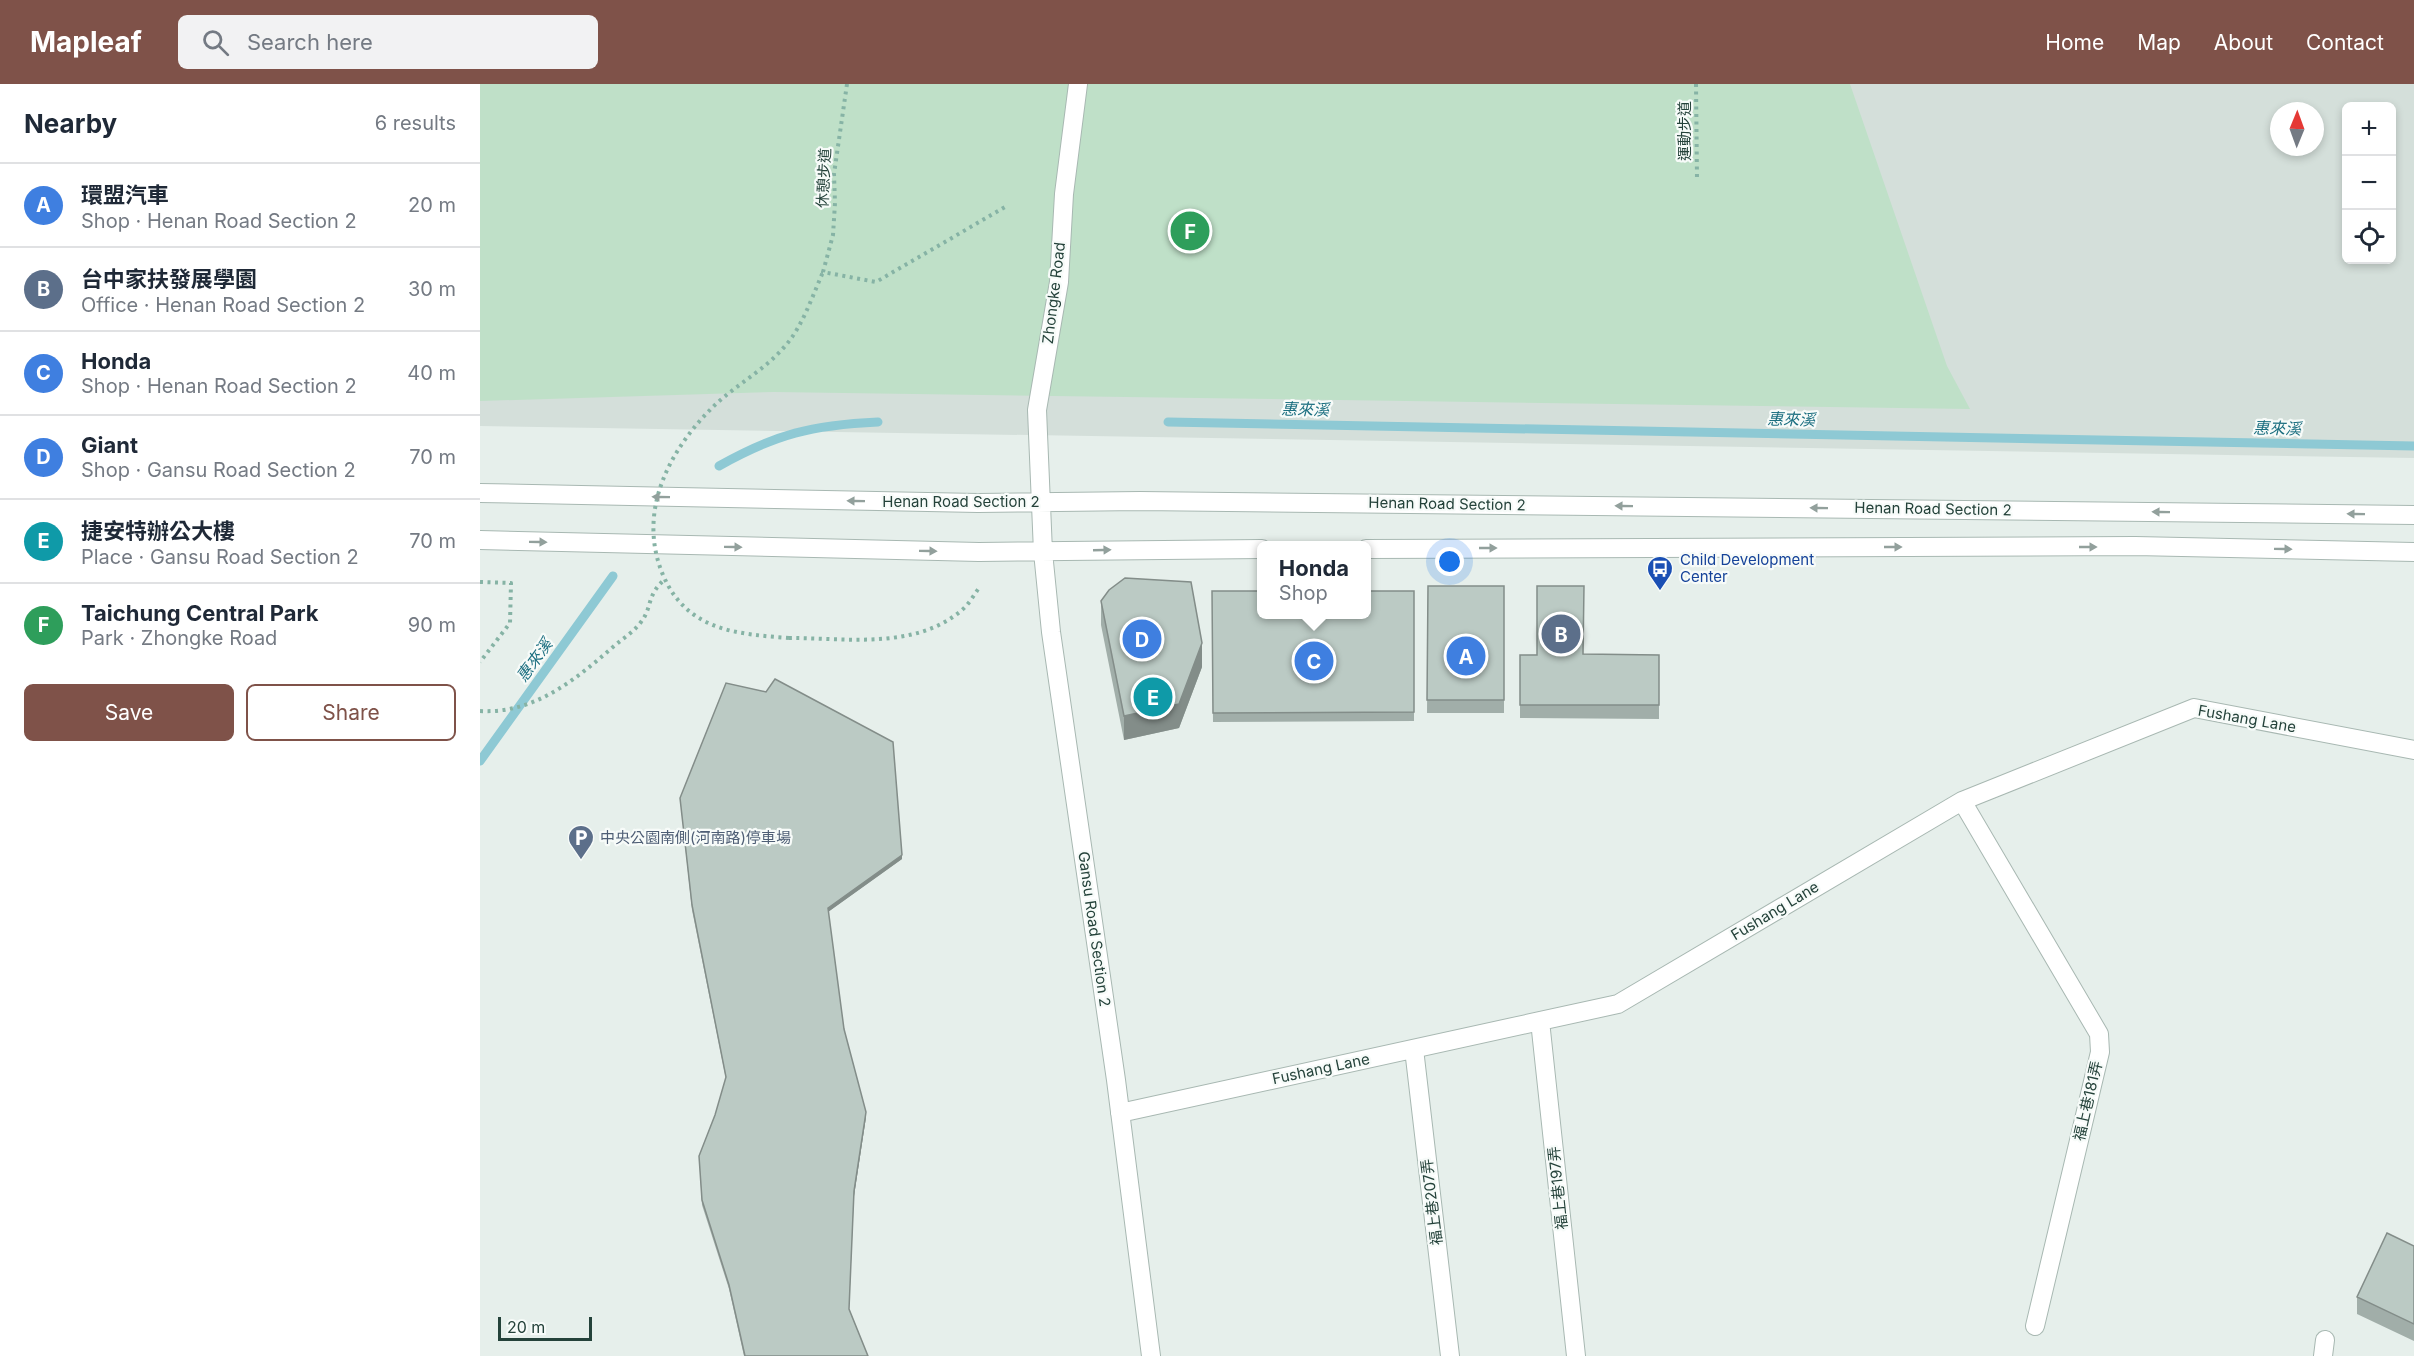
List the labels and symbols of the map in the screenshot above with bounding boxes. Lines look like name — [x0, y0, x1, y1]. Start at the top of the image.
street label: 運動步道 — [1675, 101, 1694, 161]
north arrow — [2270, 102, 2324, 156]
street label: 休憩步道 — [812, 148, 835, 208]
pin: F — [1170, 208, 1210, 254]
street label: Zhongke Road — [1038, 241, 1069, 345]
water label: 惠來溪 — [1281, 399, 1331, 419]
water label: 惠來溪 — [1767, 409, 1817, 429]
water label: 惠來溪 — [2253, 418, 2303, 438]
one-way arrow — [652, 492, 671, 502]
street label: Henan Road Section 2 — [882, 492, 1040, 511]
street label: Henan Road Section 2 — [1368, 493, 1526, 514]
one-way arrow — [847, 496, 866, 506]
street label: Henan Road Section 2 — [1854, 498, 2012, 519]
one-way arrow — [1614, 501, 1633, 511]
one-way arrow — [1809, 503, 1828, 513]
one-way arrow — [2151, 507, 2170, 517]
one-way arrow — [2346, 509, 2365, 519]
one-way arrow — [529, 537, 548, 546]
one-way arrow — [724, 542, 743, 551]
one-way arrow — [1883, 542, 1902, 552]
one-way arrow — [2078, 542, 2097, 552]
one-way arrow — [1478, 543, 1497, 553]
one-way arrow — [1092, 545, 1111, 555]
one-way arrow — [2273, 545, 2292, 554]
one-way arrow — [919, 547, 938, 556]
your location — [1435, 547, 1464, 576]
place label: Child Development Center — [1680, 550, 1814, 586]
bus stop icon: Child Development Center — [1645, 554, 1675, 592]
pin: B — [1542, 612, 1580, 656]
pin: D — [1122, 616, 1162, 662]
water label: 惠來溪 — [512, 633, 557, 685]
pin: A — [1446, 634, 1486, 678]
pin: C — [1294, 638, 1334, 684]
pin: E — [1134, 674, 1172, 720]
street label: Fushang Lane — [2197, 701, 2298, 736]
parking icon: 中央公園南側(河南路)停車場 — [566, 823, 596, 861]
place label: 中央公園南側(河南路)停車場 — [600, 828, 791, 847]
street label: Gansu Road Section 2 — [1074, 850, 1115, 1008]
street label: Fushang Lane — [1727, 877, 1822, 944]
street label: Fushang Lane — [1270, 1049, 1371, 1088]
street label: 福上巷181弄 — [2069, 1059, 2106, 1143]
street label: 福上巷197弄 — [1544, 1145, 1571, 1231]
street label: 福上巷207弄 — [1417, 1158, 1446, 1246]
scale bar — [498, 1314, 592, 1342]

